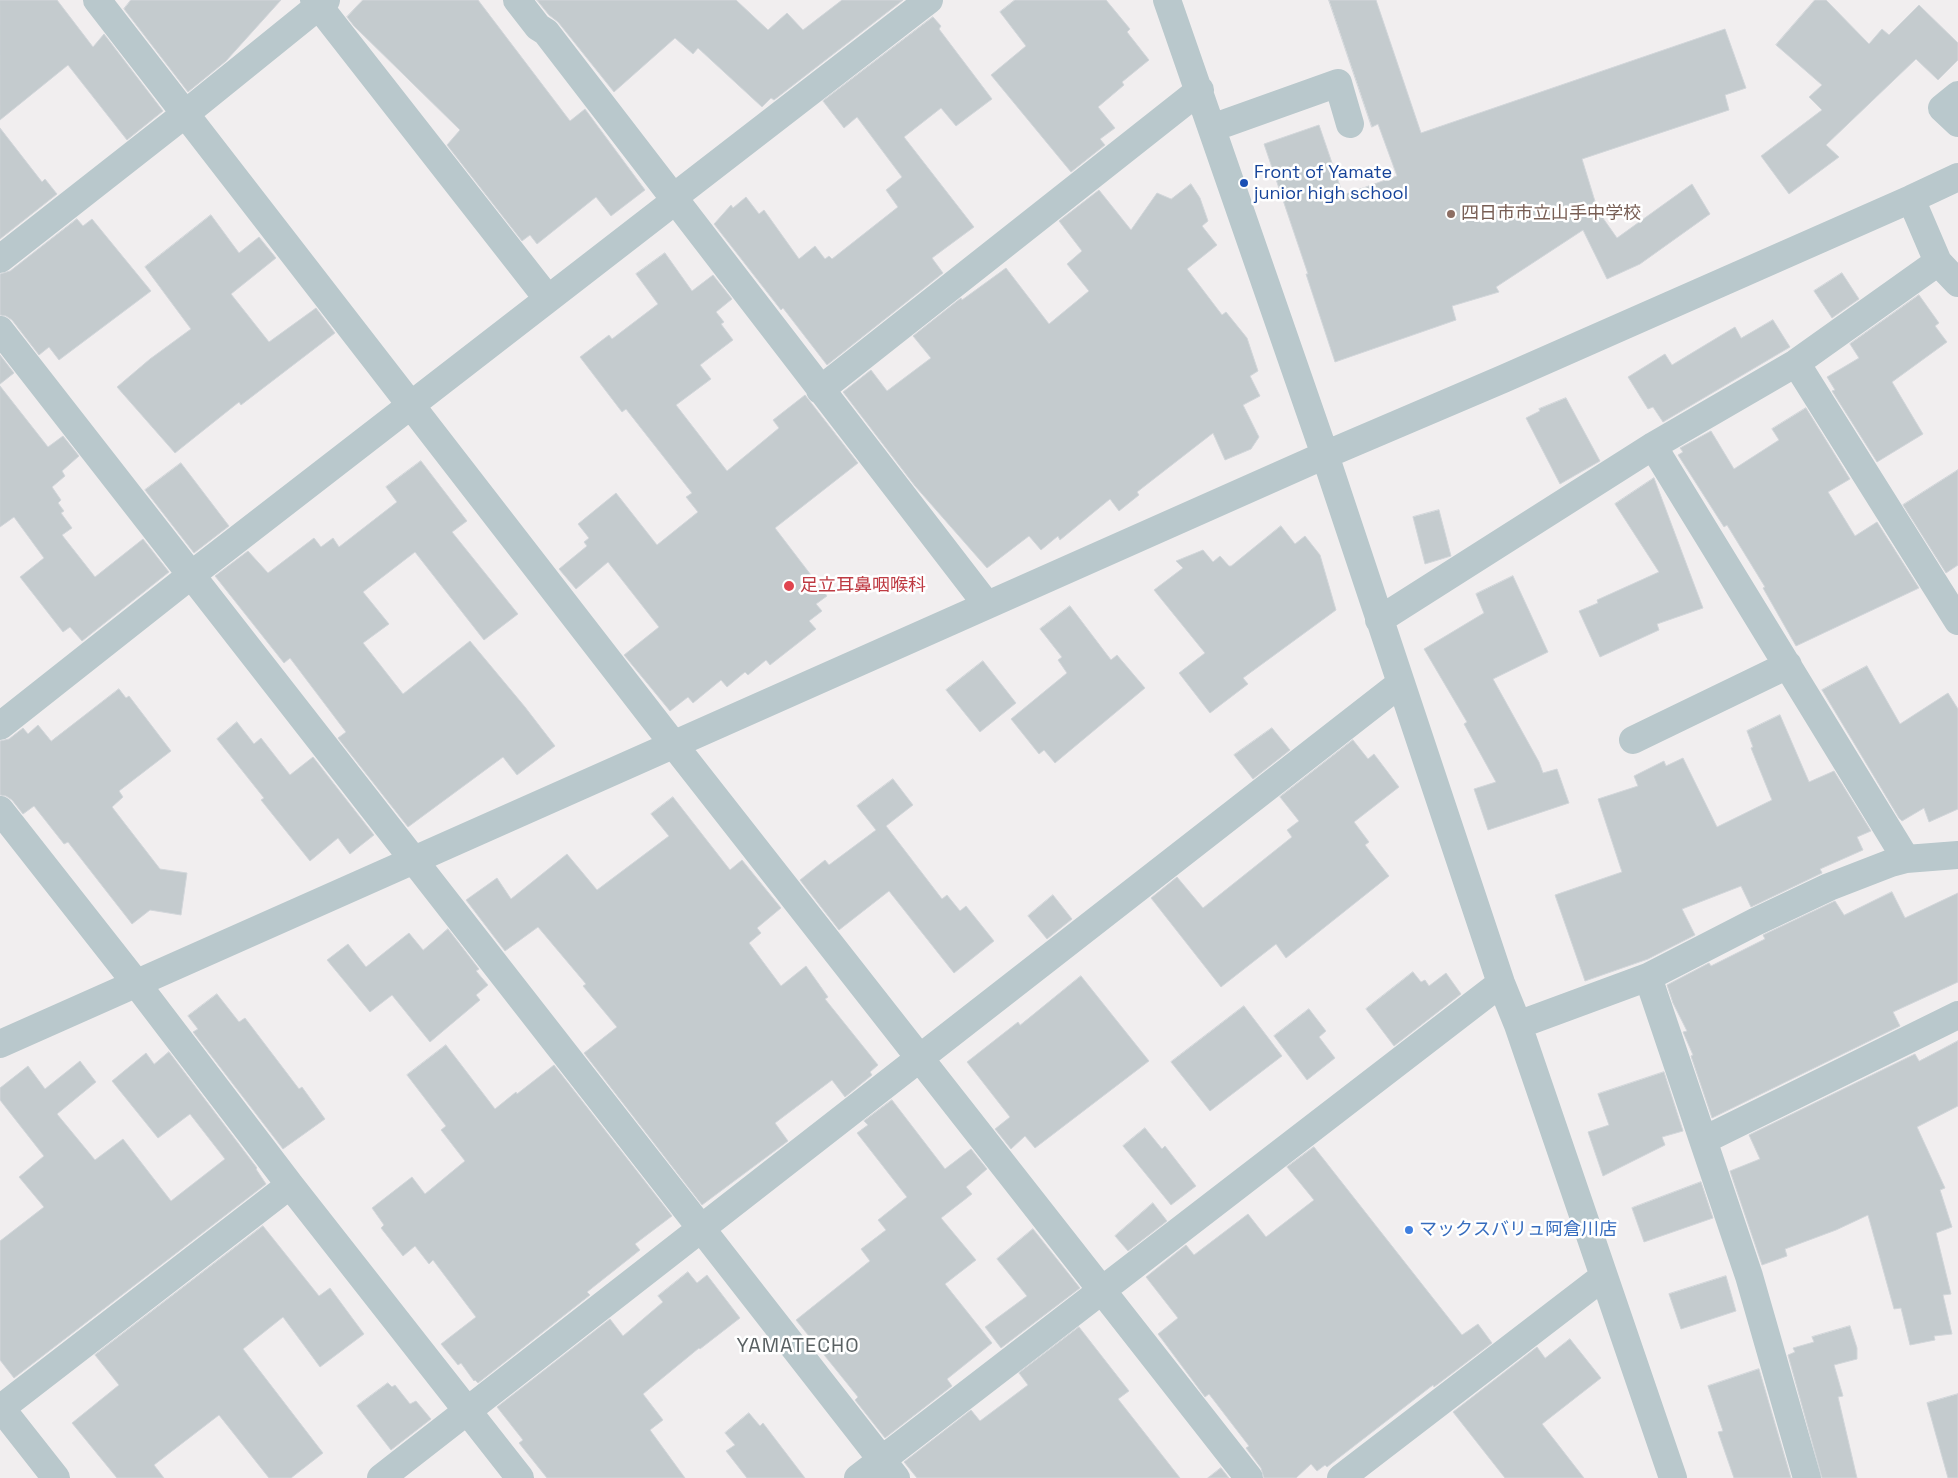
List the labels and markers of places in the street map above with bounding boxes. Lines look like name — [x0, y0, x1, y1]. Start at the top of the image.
place label: Front of Yamate junior high school — [1254, 162, 1408, 204]
marker: Front of Yamate junior high school — [1238, 177, 1250, 189]
place label: 四日市市立山手中学校 — [1461, 203, 1641, 225]
marker: 四日市市立山手中学校 — [1445, 208, 1457, 220]
place label: 足立耳鼻咽喉科 — [800, 575, 926, 597]
marker: 足立耳鼻咽喉科 — [782, 579, 796, 593]
place label: マックスバリュ阿倉川店 — [1419, 1219, 1617, 1241]
marker: マックスバリュ阿倉川店 — [1403, 1224, 1415, 1236]

